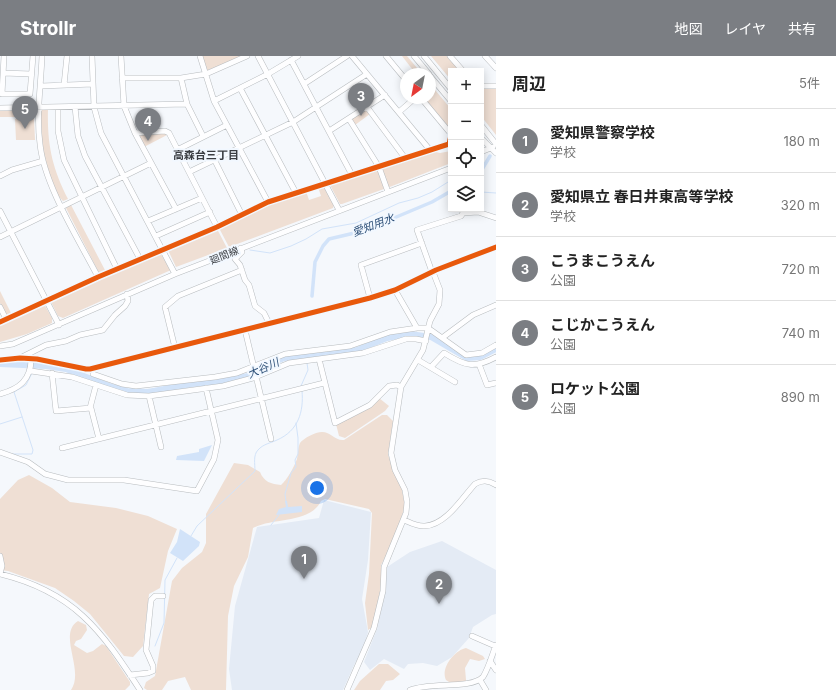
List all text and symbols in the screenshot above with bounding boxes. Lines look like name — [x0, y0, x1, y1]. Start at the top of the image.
text: Strollr — [20, 17, 76, 40]
text: 地図 — [674, 20, 702, 37]
text: レイヤ — [724, 20, 766, 37]
text: 共有 — [788, 20, 816, 37]
north arrow — [400, 68, 436, 104]
map controls — [448, 68, 484, 212]
button: + — [448, 68, 484, 104]
text: 周辺 — [512, 74, 546, 94]
text: 5件 — [799, 75, 820, 91]
pin: 3 — [348, 83, 374, 116]
pin: 5 — [12, 96, 38, 129]
button: − — [448, 104, 484, 140]
pin: 4 — [135, 108, 161, 141]
text: 愛知県警察学校 — [550, 123, 655, 142]
text: 1 — [522, 133, 528, 149]
text: 180 m — [783, 133, 820, 149]
button: locate — [448, 140, 484, 176]
text: 学校 — [550, 144, 576, 160]
district label: 高森台三丁目 — [173, 148, 239, 162]
button: layers — [448, 176, 484, 212]
text: 愛知県立 春日井東高等学校 — [550, 187, 734, 206]
text: 2 — [521, 197, 529, 213]
text: 320 m — [781, 197, 820, 213]
text: 学校 — [550, 208, 576, 224]
water label: 愛知用水 — [350, 210, 397, 239]
street label: 廻間線 — [208, 244, 240, 266]
text: こうまこうえん — [550, 251, 655, 270]
text: 3 — [521, 261, 529, 277]
text: 720 m — [781, 261, 820, 277]
text: 公園 — [550, 272, 576, 288]
text: こじかこうえん — [550, 315, 655, 334]
text: 4 — [521, 325, 529, 341]
text: 740 m — [782, 325, 820, 341]
text: 公園 — [550, 336, 576, 352]
water label: 大谷川 — [245, 354, 282, 381]
text: ロケット公園 — [550, 379, 640, 398]
text: 5 — [521, 389, 529, 405]
text: 890 m — [781, 389, 820, 405]
text: 公園 — [550, 400, 576, 416]
your location — [307, 478, 327, 498]
pin: 1 — [291, 546, 317, 579]
pin: 2 — [426, 571, 452, 604]

